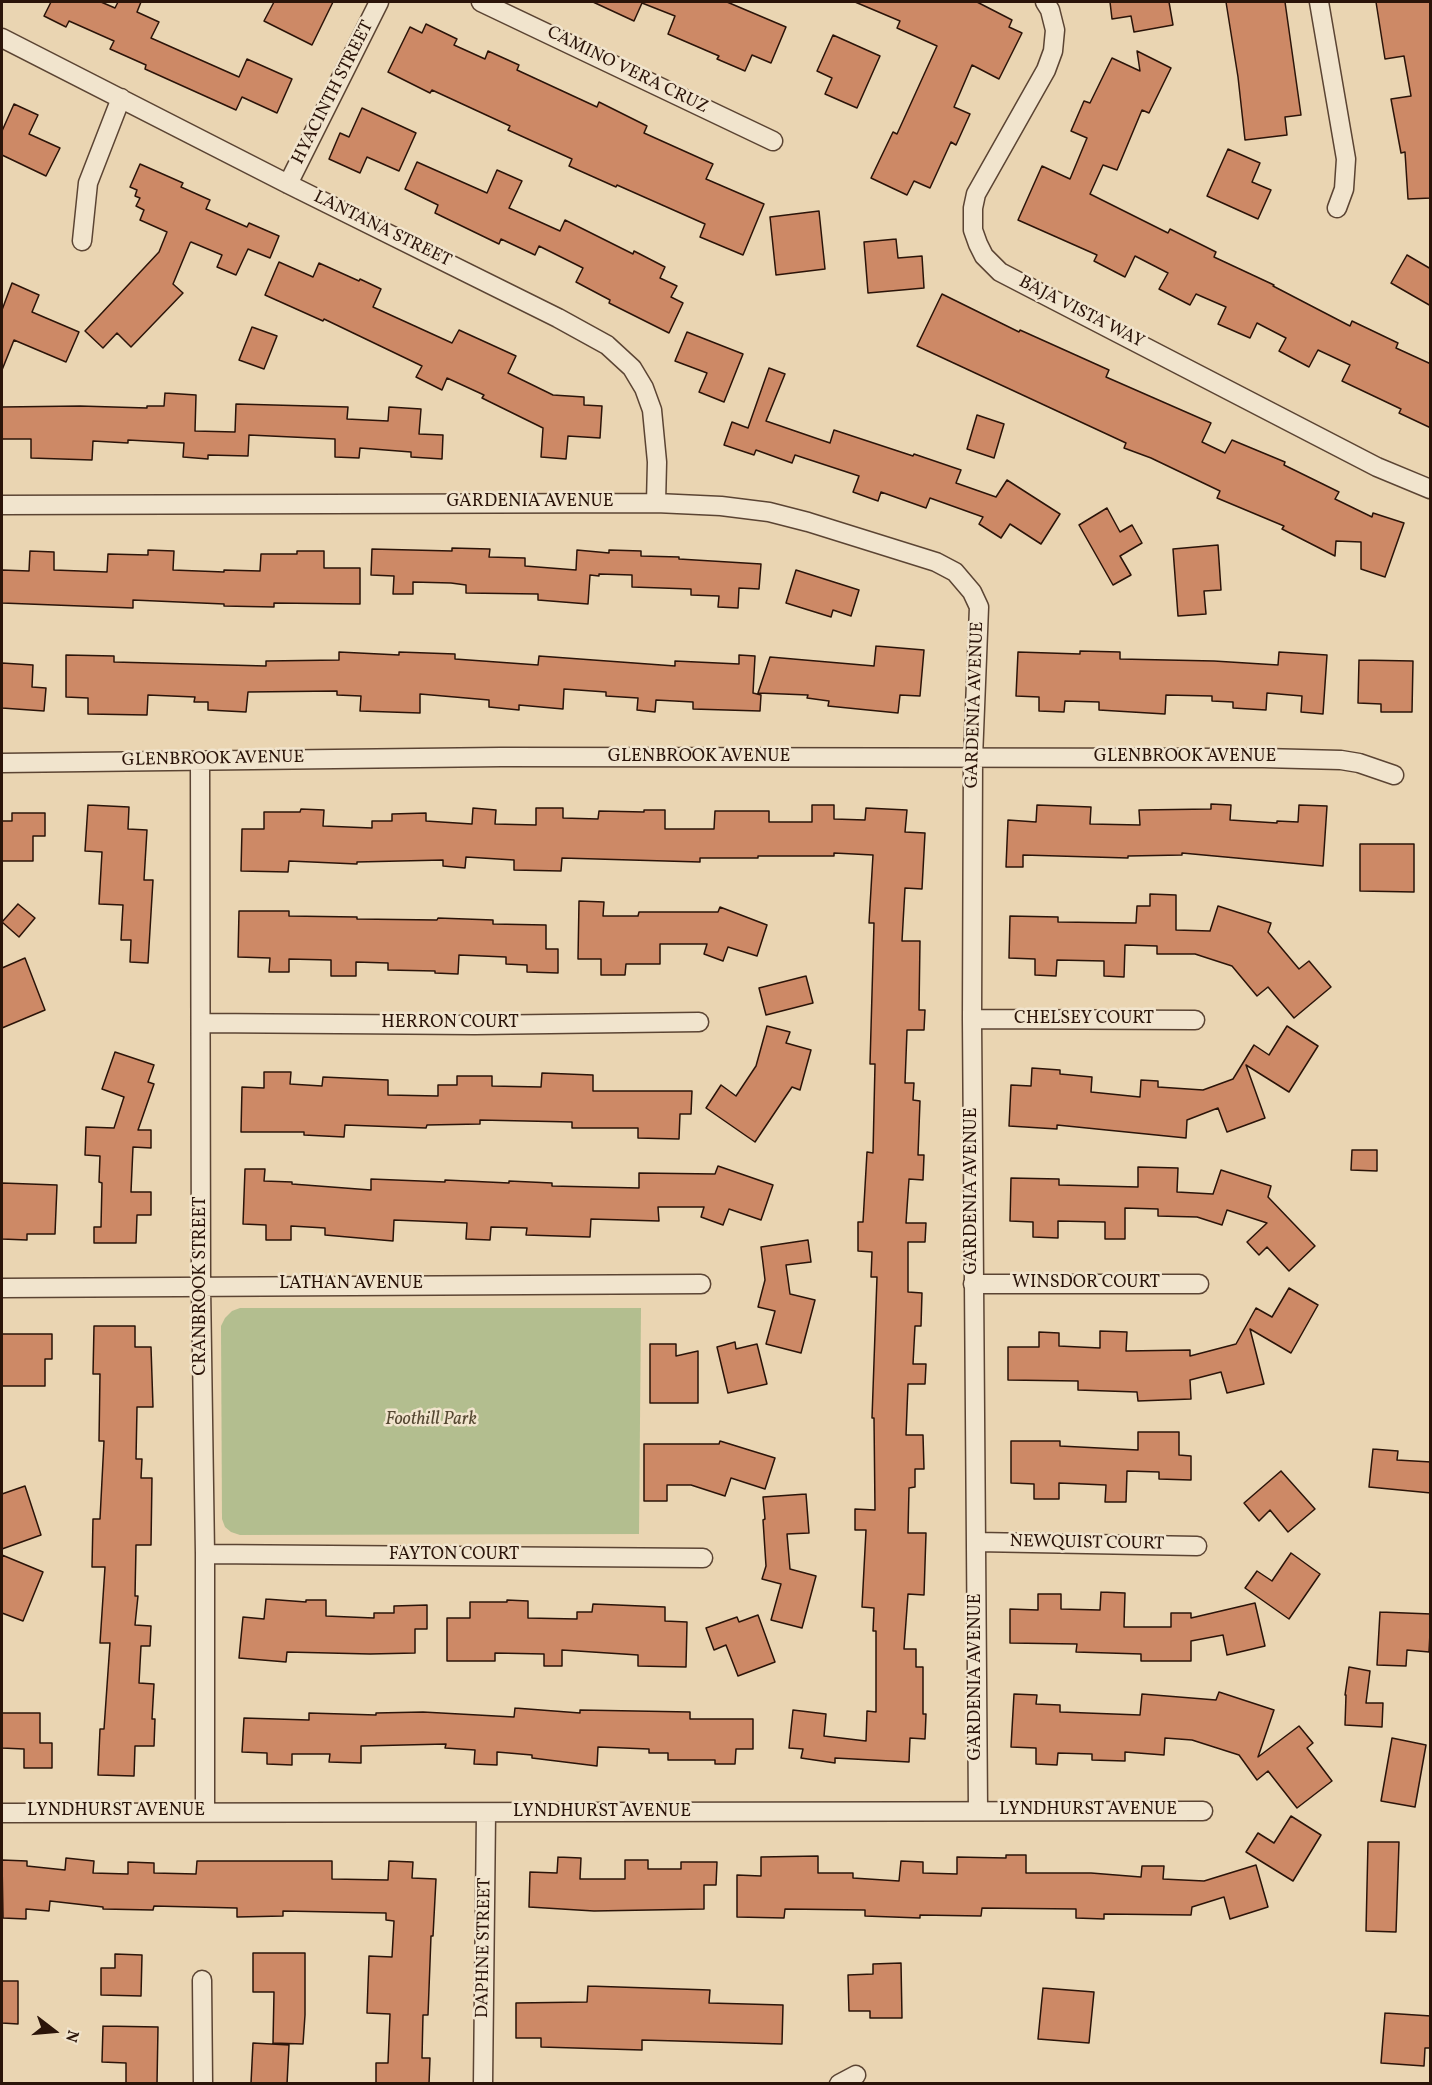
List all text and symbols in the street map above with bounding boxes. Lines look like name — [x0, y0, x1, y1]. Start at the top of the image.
street label: HYACINTH STREET — [289, 18, 379, 168]
street label: CAMINO VERA CRUZ — [543, 23, 711, 119]
street label: LANTANA STREET — [310, 187, 454, 273]
street label: BAJA VISTA WAY — [1015, 272, 1147, 354]
street label: GARDENIA AVENUE — [446, 492, 614, 514]
street label: GARDENIA AVENUE — [962, 621, 990, 789]
street label: GLENBROOK AVENUE — [608, 747, 790, 769]
street label: GLENBROOK AVENUE — [1094, 747, 1276, 769]
street label: GLENBROOK AVENUE — [122, 748, 304, 772]
street label: CHELSEY COURT — [1014, 1009, 1154, 1031]
street label: HERRON COURT — [381, 1013, 519, 1035]
street label: GARDENIA AVENUE — [962, 1107, 984, 1275]
street label: CRANBROOK STREET — [191, 1196, 213, 1376]
street label: WINSDOR COURT — [1012, 1273, 1160, 1295]
street label: LATHAN AVENUE — [279, 1274, 423, 1296]
park label: Foothill Park — [385, 1410, 477, 1432]
street label: NEWQUIST COURT — [1009, 1532, 1165, 1556]
street label: FAYTON COURT — [389, 1545, 519, 1567]
street label: GARDENIA AVENUE — [966, 1593, 988, 1761]
street label: LYNDHURST AVENUE — [999, 1800, 1177, 1822]
street label: LYNDHURST AVENUE — [27, 1801, 205, 1823]
street label: LYNDHURST AVENUE — [513, 1802, 691, 1824]
street label: DAPHNE STREET — [473, 1878, 497, 2018]
north arrow — [24, 2001, 84, 2061]
text: N — [59, 2027, 83, 2045]

